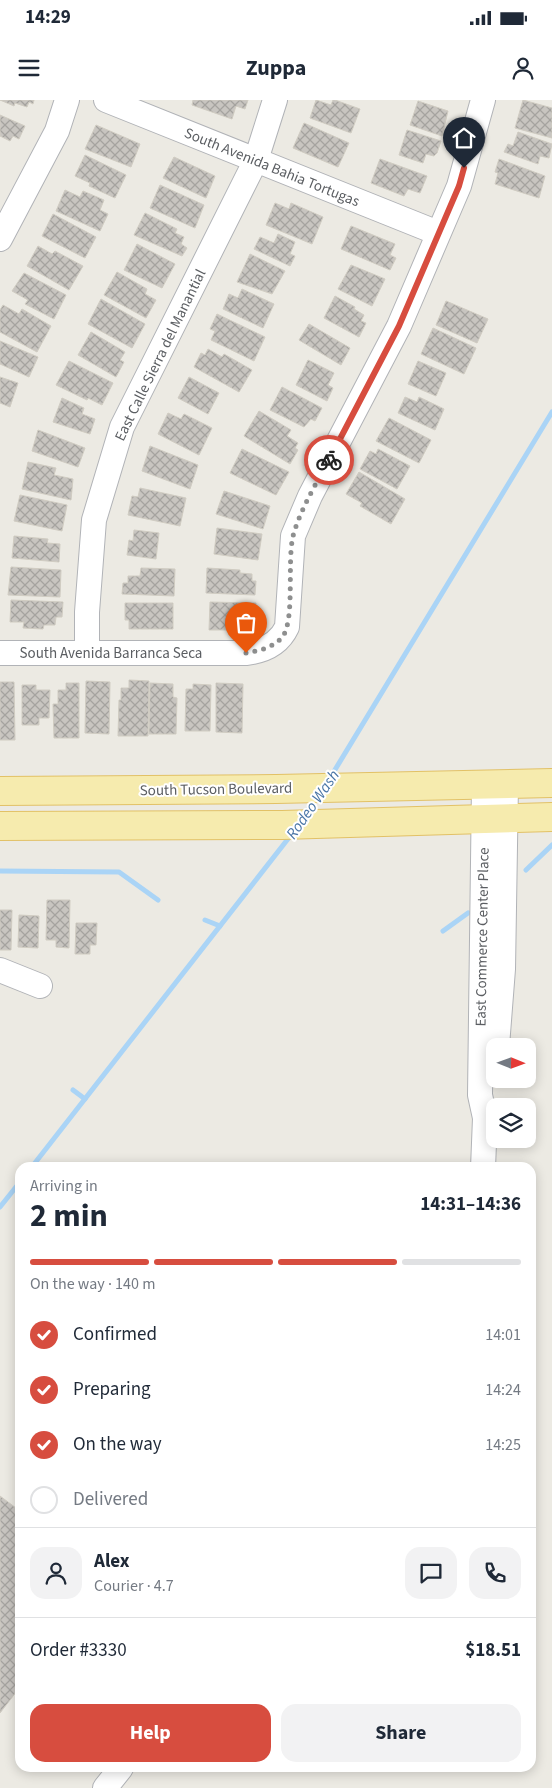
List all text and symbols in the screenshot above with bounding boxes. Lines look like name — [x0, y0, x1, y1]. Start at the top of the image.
text: 14:29 — [25, 4, 71, 31]
text: Zuppa — [246, 52, 306, 84]
icon: menu — [15, 54, 43, 82]
icon: person — [509, 54, 537, 82]
pin — [443, 117, 485, 168]
street label: South Avenida Bahia Tortugas — [181, 123, 363, 212]
icon: home — [450, 124, 478, 152]
street label: East Calle Sierra del Manantial — [110, 266, 211, 445]
courier — [304, 435, 354, 485]
icon: bike — [315, 446, 343, 474]
pin — [225, 602, 267, 653]
icon: bag — [232, 609, 260, 637]
street label: South Avenida Barranca Seca — [20, 643, 202, 664]
water label: Rodeo Wash — [281, 766, 345, 844]
street label: South Tucson Boulevard — [140, 778, 292, 801]
street label: East Commerce Center Place — [470, 847, 495, 1027]
north arrow — [486, 1038, 536, 1088]
map controls — [486, 1038, 536, 1148]
button: layers — [486, 1098, 536, 1148]
text: Arriving in — [30, 1175, 98, 1197]
text: 14:31–14:36 — [420, 1191, 521, 1218]
text: 2 min — [30, 1193, 108, 1239]
text: On the way · 140 m — [30, 1273, 155, 1295]
icon: check — [30, 1321, 58, 1349]
text: Confirmed — [73, 1321, 157, 1348]
text: 14:01 — [485, 1324, 521, 1346]
icon: check — [30, 1376, 58, 1404]
text: Preparing — [73, 1376, 151, 1403]
text: 14:24 — [485, 1379, 521, 1401]
icon: check — [30, 1431, 58, 1459]
text: On the way — [73, 1431, 162, 1458]
text: 14:25 — [485, 1434, 521, 1456]
text: Delivered — [73, 1486, 148, 1513]
button: person — [30, 1547, 82, 1599]
button: chat — [405, 1547, 457, 1599]
button: phone — [469, 1547, 521, 1599]
text: Alex — [94, 1548, 130, 1575]
text: Courier · 4.7 — [94, 1575, 174, 1597]
text: Order #3330 — [30, 1637, 127, 1664]
text: $18.51 — [465, 1637, 521, 1664]
button: Help — [30, 1704, 271, 1762]
button: Share — [281, 1704, 521, 1762]

